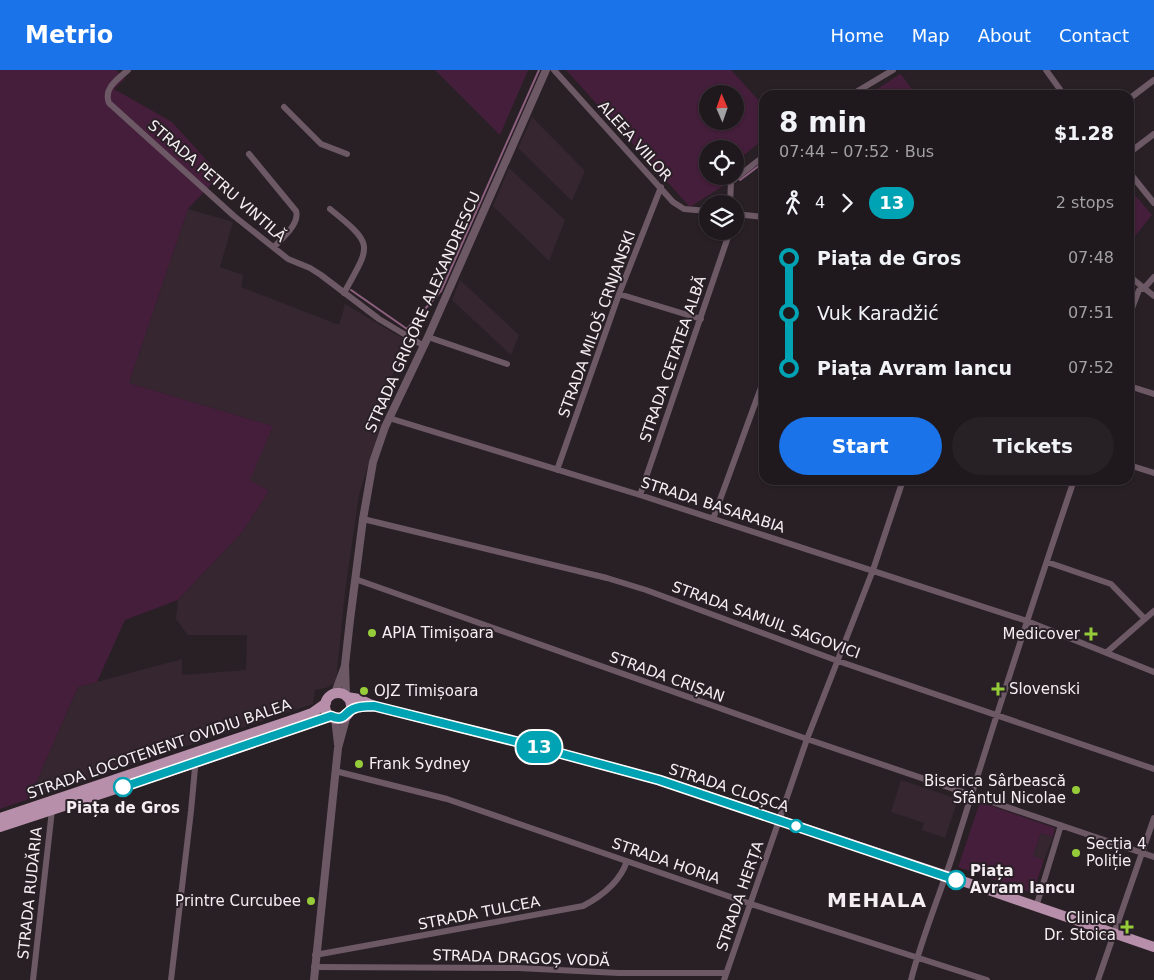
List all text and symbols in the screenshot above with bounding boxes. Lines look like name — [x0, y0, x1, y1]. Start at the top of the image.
text: Metrio — [25, 21, 113, 49]
text: Home — [831, 25, 884, 46]
text: Map — [912, 25, 950, 46]
text: About — [978, 25, 1031, 46]
text: Contact — [1059, 25, 1129, 46]
north arrow — [699, 85, 744, 130]
map controls — [699, 85, 744, 240]
street label: ALEEA VIILOR — [594, 97, 676, 185]
text: 8 min — [779, 106, 867, 139]
street label: STRADA PETRU VINTILĂ — [144, 115, 291, 246]
text: $1.28 — [1054, 122, 1114, 144]
button: locate — [699, 140, 744, 185]
text: 07:44 – 07:52 · Bus — [779, 142, 934, 161]
street label: STRADA GRIGORE ALEXANDRESCU — [362, 189, 484, 435]
icon: walk — [779, 189, 807, 217]
icon: forward — [833, 189, 861, 217]
text: 13 — [879, 192, 904, 213]
text: 4 — [815, 193, 825, 212]
text: 2 stops — [1056, 193, 1114, 212]
button: layers — [699, 195, 744, 240]
street label: STRADA MILOŠ CRNJANSKI — [554, 228, 639, 420]
text: Piața de Gros — [817, 247, 961, 269]
text: 07:48 — [1068, 248, 1114, 267]
street label: STRADA CETATEA ALBĂ — [635, 272, 710, 445]
text: Vuk Karadžić — [817, 302, 939, 324]
text: 07:51 — [1068, 303, 1114, 322]
text: Piața Avram Iancu — [817, 357, 1012, 379]
text: 07:52 — [1068, 358, 1114, 377]
button: Start — [779, 417, 942, 475]
button: Tickets — [952, 417, 1114, 475]
street label: STRADA BASARABIA — [639, 473, 788, 537]
street label: STRADA SAMUIL SAGOVICI — [669, 577, 863, 663]
place label: APIA Timișoara — [382, 624, 494, 642]
place label: Medicover — [1002, 625, 1081, 643]
marker: APIA Timișoara — [366, 627, 378, 639]
marker: Medicover — [1084, 627, 1098, 641]
street label: STRADA CRIȘAN — [607, 648, 727, 706]
place label: Slovenski — [1009, 680, 1080, 698]
place label: OJZ Timișoara — [374, 682, 478, 700]
marker: Slovenski — [991, 682, 1005, 696]
marker: OJZ Timișoara — [358, 685, 370, 697]
street label: STRADA LOCOTENENT OVIDIU BALEA — [25, 695, 294, 803]
line badge: 13 — [516, 731, 562, 763]
text: 13 — [526, 736, 552, 757]
place label: Frank Sydney — [369, 755, 471, 773]
marker: Frank Sydney — [353, 758, 365, 770]
street label: STRADA CLOȘCA — [667, 760, 792, 816]
place label: Biserica Sârbească Sfântul Nicolae — [924, 772, 1066, 807]
marker: Piața de Gros — [113, 777, 133, 797]
marker: Biserica Sârbească Sfântul Nicolae — [1070, 784, 1082, 796]
place label: Piața de Gros — [66, 799, 180, 817]
unlabelled marker — [789, 819, 803, 833]
street label: STRADA RUDĂRIA — [13, 825, 46, 960]
street label: STRADA HORIA — [610, 834, 723, 888]
place label: Secția 4 Poliție — [1086, 835, 1147, 870]
street label: STRADA HERȚA — [713, 838, 768, 954]
marker: Secția 4 Poliție — [1070, 847, 1082, 859]
place label: Piața Avram Iancu — [970, 862, 1075, 897]
marker: Piața Avram Iancu — [946, 870, 966, 890]
district label: MEHALA — [827, 888, 927, 912]
place label: Printre Curcubee — [175, 892, 301, 910]
street label: STRADA TULCEA — [417, 892, 542, 934]
marker: Printre Curcubee — [305, 895, 317, 907]
place label: Clinica Dr. Stoica — [1044, 909, 1116, 944]
marker: Clinica Dr. Stoica — [1120, 920, 1134, 934]
street label: STRADA DRAGOȘ VODĂ — [432, 945, 611, 970]

